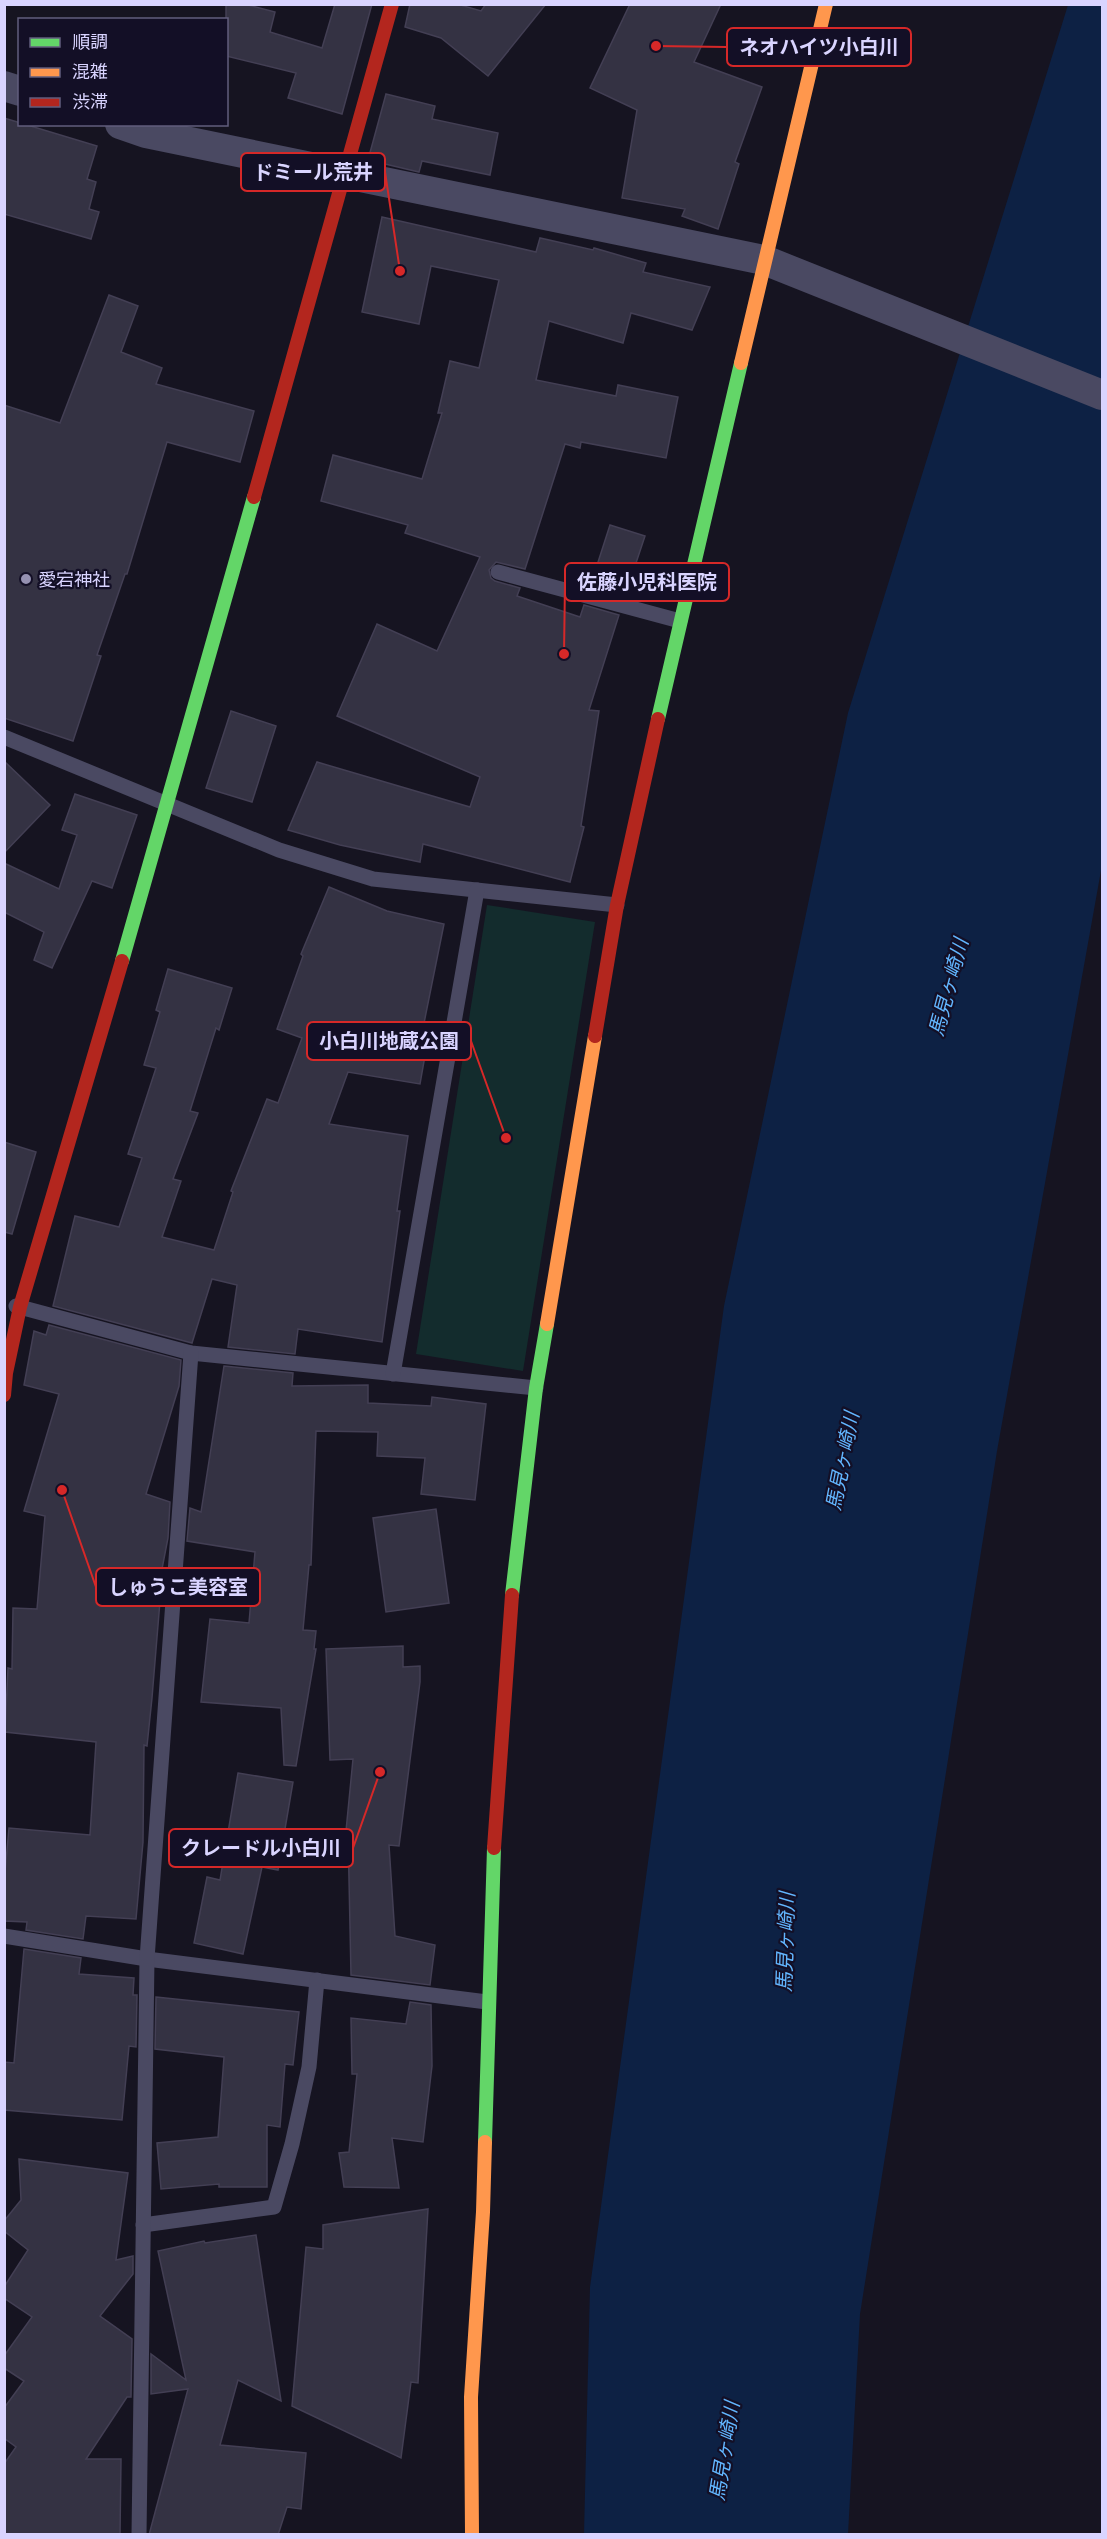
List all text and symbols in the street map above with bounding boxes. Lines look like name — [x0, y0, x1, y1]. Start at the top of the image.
legend — [18, 18, 228, 126]
text: 順調 — [72, 28, 108, 55]
callout: ネオハイツ小白川 — [727, 28, 911, 66]
text: ネオハイツ小白川 — [739, 31, 899, 62]
text: 混雑 — [72, 58, 108, 85]
text: 渋滞 — [72, 88, 108, 115]
callout: ドミール荒井 — [241, 153, 385, 191]
text: ドミール荒井 — [253, 156, 373, 187]
callout: 佐藤小児科医院 — [565, 563, 729, 601]
place label: 愛宕神社 — [38, 566, 110, 593]
text: 佐藤小児科医院 — [577, 566, 717, 597]
marker: 愛宕神社 — [19, 572, 33, 586]
water label: 馬見ヶ崎川 — [920, 933, 976, 1039]
callout: 小白川地蔵公園 — [307, 1022, 471, 1060]
text: 小白川地蔵公園 — [319, 1025, 459, 1056]
water label: 馬見ヶ崎川 — [817, 1407, 867, 1513]
callout: しゅうこ美容室 — [96, 1568, 260, 1606]
text: しゅうこ美容室 — [108, 1571, 248, 1602]
callout: クレードル小白川 — [169, 1829, 353, 1867]
text: クレードル小白川 — [181, 1832, 341, 1863]
water label: 馬見ヶ崎川 — [768, 1889, 802, 1993]
water label: 馬見ヶ崎川 — [701, 2397, 747, 2503]

